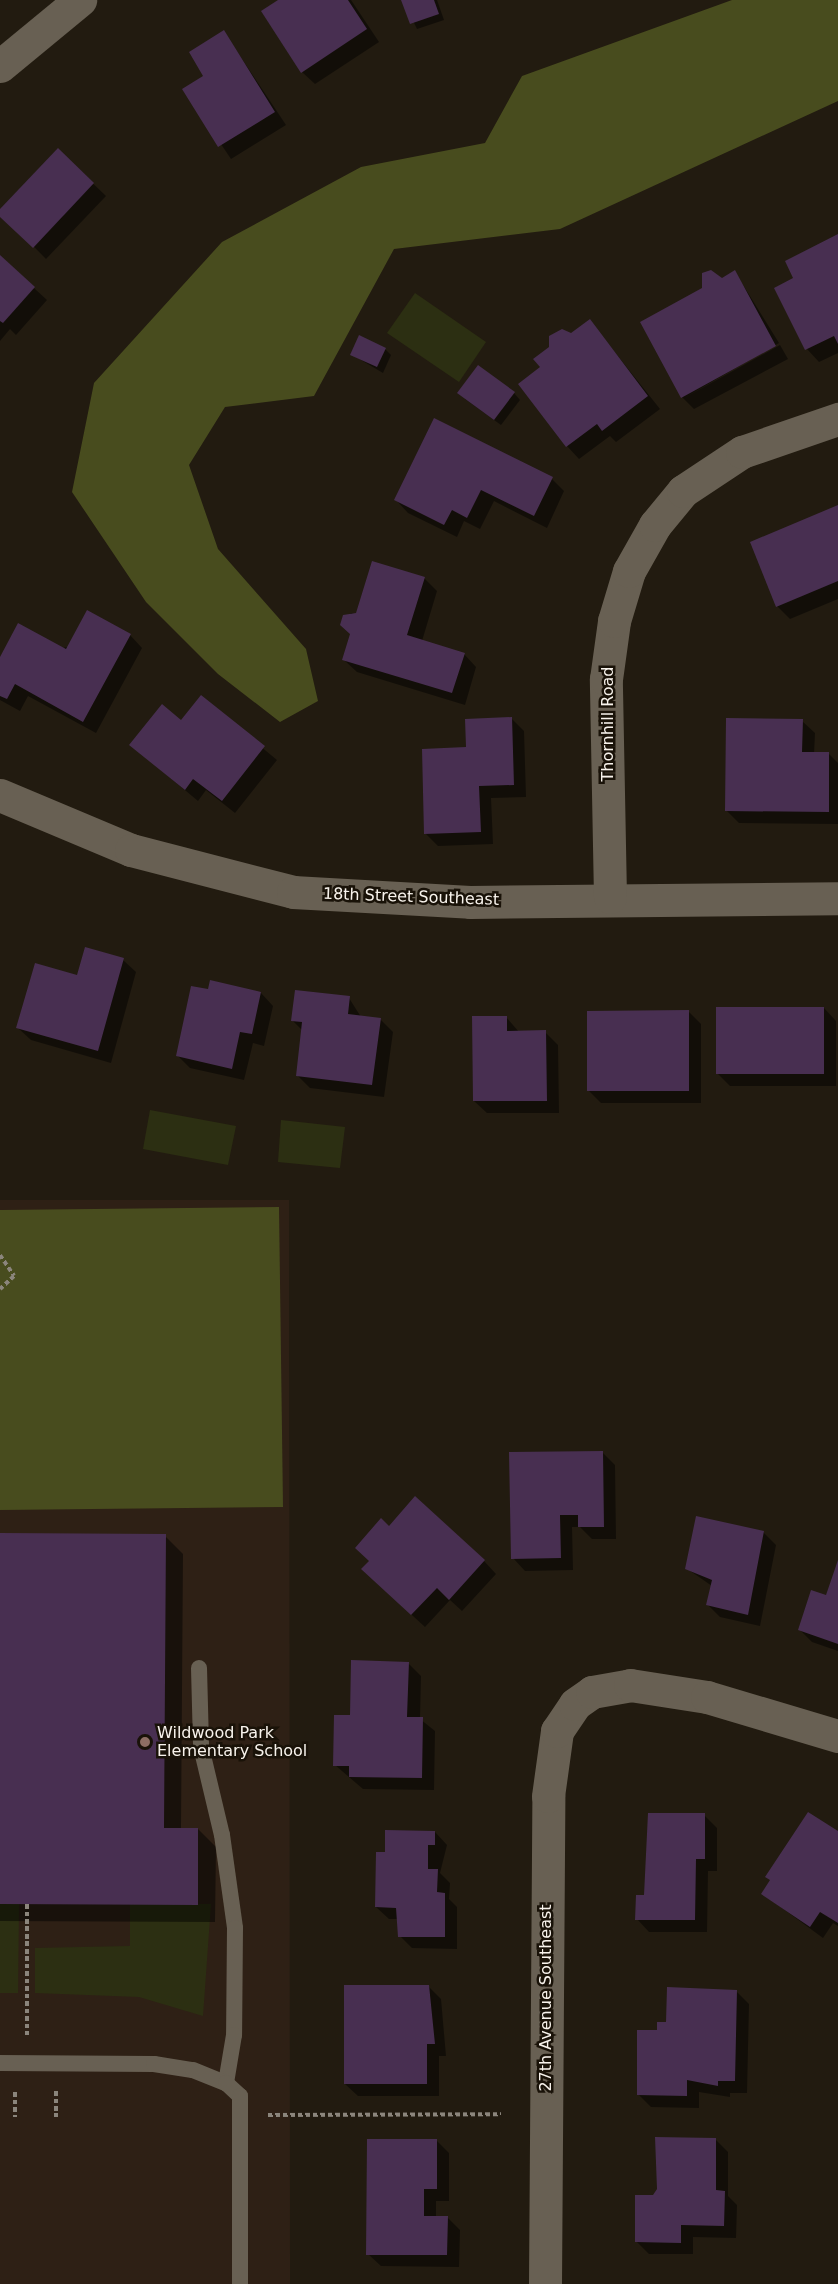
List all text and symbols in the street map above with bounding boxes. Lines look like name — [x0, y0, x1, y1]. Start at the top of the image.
street label: Thornhill Road — [598, 667, 618, 781]
street label: 18th Street Southeast — [323, 884, 499, 910]
place label: Wildwood Park Elementary School — [157, 1723, 307, 1761]
marker: Wildwood Park Elementary School — [138, 1735, 152, 1749]
street label: 27th Avenue Southeast — [536, 1904, 556, 2092]

